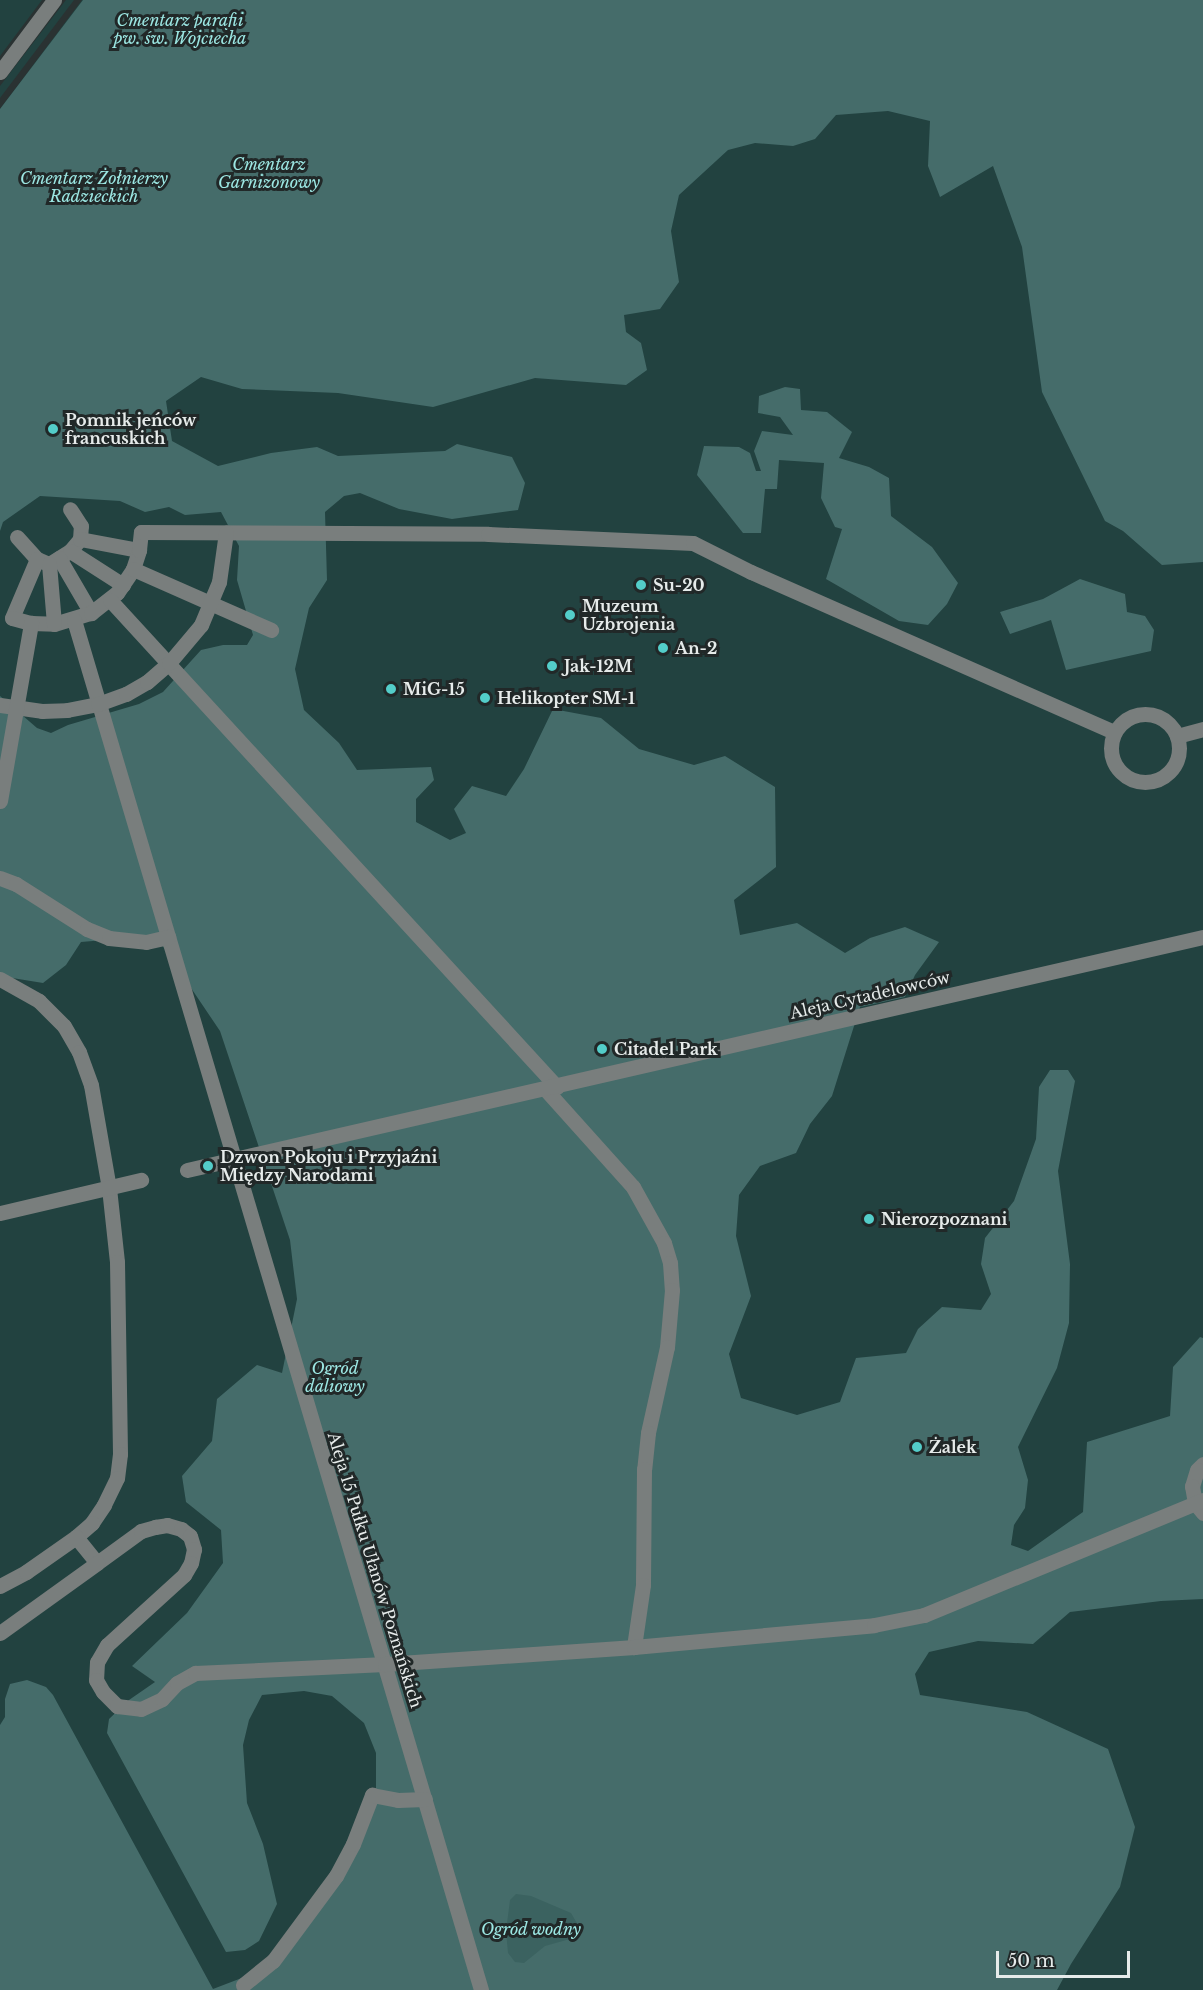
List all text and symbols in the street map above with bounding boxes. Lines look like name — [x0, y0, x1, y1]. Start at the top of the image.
park label: Cmentarz parafii pw. św. Wojciecha — [114, 10, 246, 48]
park label: Cmentarz Garnizonowy — [218, 154, 320, 192]
park label: Cmentarz Żołnierzy Radzieckich — [20, 168, 168, 206]
place label: Pomnik jeńców francuskich — [65, 410, 196, 448]
marker: Pomnik jeńców francuskich — [46, 422, 60, 436]
place label: Su-20 — [653, 575, 705, 595]
marker: Su-20 — [634, 578, 648, 592]
place label: Muzeum Uzbrojenia — [582, 596, 675, 634]
marker: Muzeum Uzbrojenia — [563, 608, 577, 622]
place label: An-2 — [675, 638, 717, 658]
marker: An-2 — [656, 641, 670, 655]
place label: Jak-12M — [564, 656, 632, 676]
marker: Jak-12M — [545, 659, 559, 673]
place label: MiG-15 — [403, 679, 465, 699]
marker: MiG-15 — [384, 682, 398, 696]
place label: Helikopter SM-1 — [497, 688, 635, 708]
marker: Helikopter SM-1 — [478, 691, 492, 705]
street label: Aleja Cytadelowców — [788, 967, 952, 1023]
place label: Citadel Park — [614, 1039, 718, 1059]
marker: Citadel Park — [595, 1042, 609, 1056]
place label: Dzwon Pokoju i Przyjaźni Między Narodami — [220, 1147, 437, 1185]
marker: Dzwon Pokoju i Przyjaźni Między Narodami — [201, 1159, 215, 1173]
place label: Nierozpoznani — [881, 1209, 1007, 1229]
marker: Nierozpoznani — [862, 1212, 876, 1226]
park label: Ogród daliowy — [305, 1358, 365, 1396]
street label: Aleja 15 Pułku Ułanów Poznańskich — [324, 1429, 426, 1711]
place label: Żalek — [929, 1437, 977, 1457]
marker: Żalek — [910, 1440, 924, 1454]
park label: Ogród wodny — [480, 1919, 582, 1939]
scale bar — [999, 1939, 1132, 1977]
text: 50 m — [1007, 1950, 1055, 1972]

